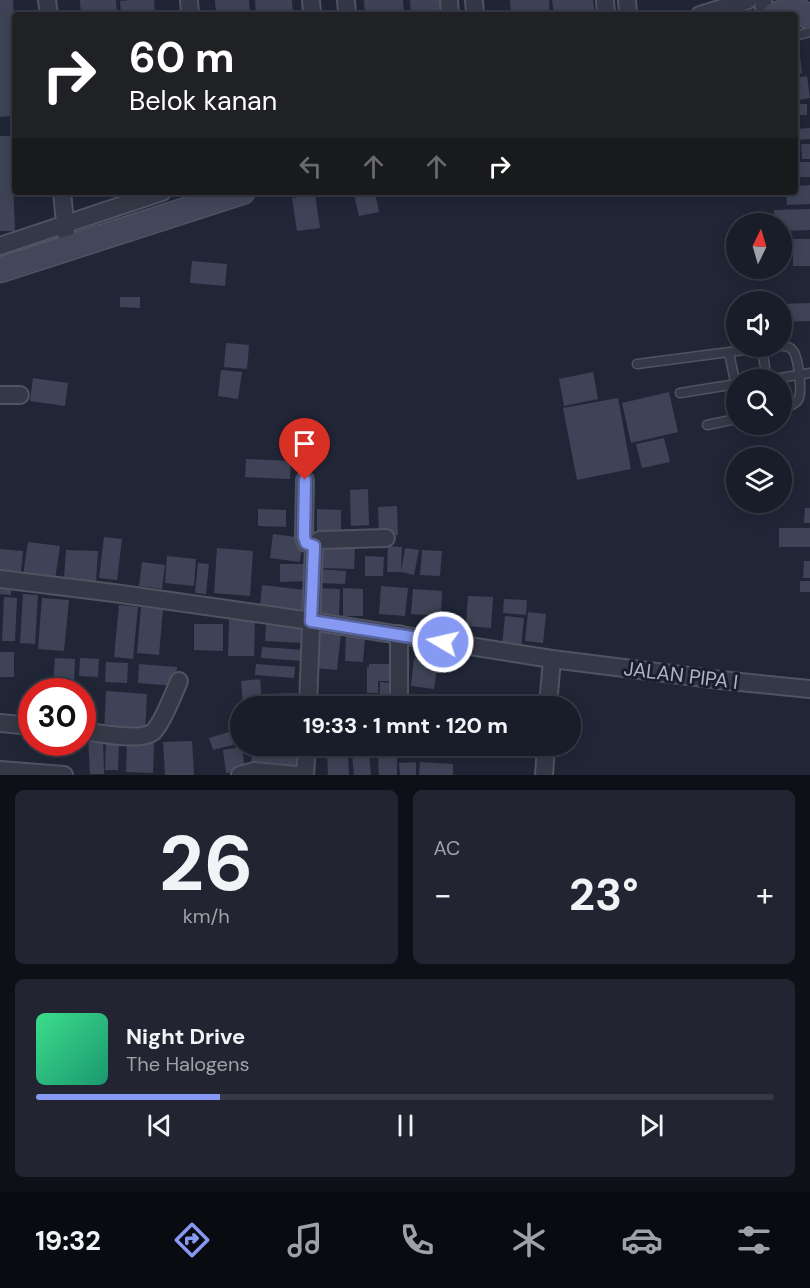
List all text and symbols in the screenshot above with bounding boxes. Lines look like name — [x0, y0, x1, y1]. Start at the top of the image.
text: 60 m — [129, 30, 235, 85]
icon: right — [30, 36, 108, 114]
text: Belok kanan — [129, 83, 277, 118]
icon: left — [294, 150, 327, 183]
icon: ahead — [357, 150, 390, 183]
icon: ahead — [420, 150, 453, 183]
icon: right — [483, 150, 516, 183]
north arrow — [726, 213, 792, 279]
map controls — [726, 213, 792, 513]
button: sound — [726, 291, 792, 357]
button: search — [726, 369, 792, 435]
pin — [279, 418, 330, 480]
icon: arrive — [288, 427, 321, 460]
button: layers — [726, 447, 792, 513]
position arrow — [411, 610, 475, 674]
street label: JALAN PIPA I — [622, 655, 740, 695]
speed limit sign: 30 — [18, 678, 96, 756]
text: 19:33 · 1 mnt · 120 m — [303, 711, 508, 740]
text: 26 — [159, 813, 253, 914]
text: AC — [434, 835, 460, 861]
text: 23° — [569, 865, 638, 924]
text: − — [434, 873, 452, 916]
text: + — [756, 873, 774, 916]
text: km/h — [183, 903, 230, 929]
text: Night Drive — [126, 1022, 245, 1051]
text: The Halogens — [126, 1051, 249, 1077]
icon: previous — [143, 1109, 176, 1142]
icon: pause — [389, 1109, 422, 1142]
icon: next — [635, 1109, 668, 1142]
icon: directions — [171, 1219, 213, 1261]
icon: music — [284, 1219, 326, 1261]
icon: phone — [396, 1219, 438, 1261]
icon: climate — [508, 1219, 550, 1261]
icon: car — [621, 1219, 663, 1261]
icon: filters — [733, 1219, 775, 1261]
text: 19:32 — [35, 1223, 101, 1258]

